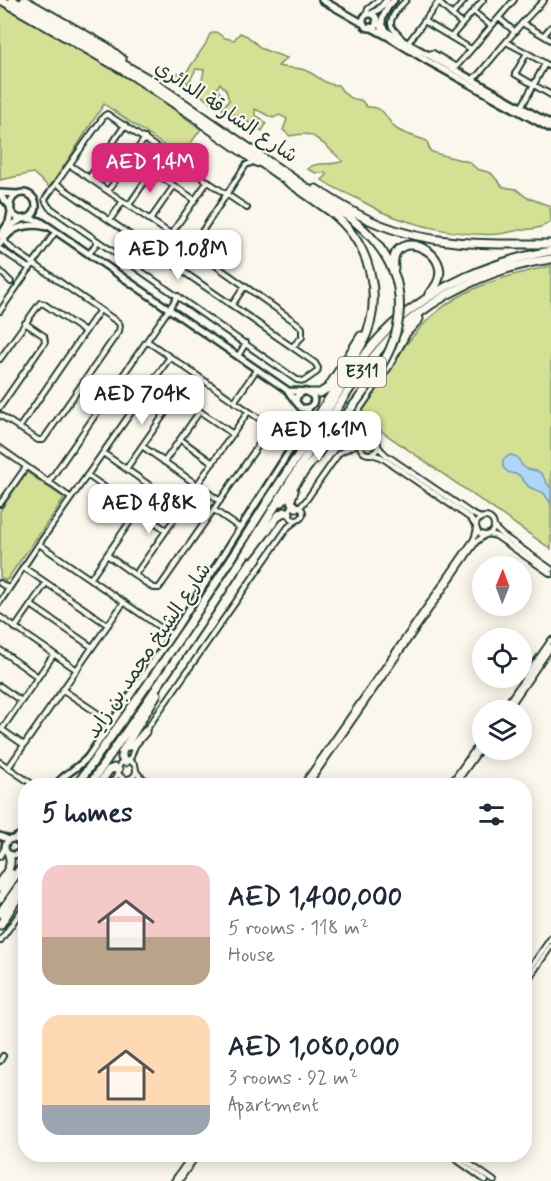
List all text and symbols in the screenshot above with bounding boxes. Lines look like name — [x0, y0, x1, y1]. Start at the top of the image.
street label: شارع الشارقة الدائري — [149, 54, 303, 170]
pin: AED 1.4M — [88, 143, 212, 194]
text: AED 1.4M — [106, 149, 194, 176]
pin: AED 1.08M — [109, 230, 247, 281]
text: AED 1.08M — [128, 236, 228, 263]
road number: E311 — [338, 357, 386, 387]
pin: AED 704K — [80, 375, 204, 426]
text: AED 704K — [94, 381, 190, 408]
pin: AED 1.61M — [250, 411, 388, 462]
text: AED 1.61M — [271, 417, 367, 444]
pin: AED 488K — [87, 484, 211, 535]
text: AED 488K — [102, 490, 196, 517]
north arrow — [472, 556, 532, 616]
map controls — [472, 556, 532, 760]
street label: شارع الشيخ محمد بن زايد — [80, 558, 218, 744]
button: locate — [472, 628, 532, 688]
button: layers — [472, 700, 532, 760]
text: 5 homes — [42, 797, 133, 831]
icon: filters — [475, 798, 508, 831]
text: AED 1,400,000 — [228, 881, 402, 915]
icon: home — [90, 889, 162, 961]
text: 5 rooms · 118 m² — [228, 915, 369, 942]
text: House — [228, 942, 275, 969]
text: AED 1,080,000 — [228, 1031, 400, 1065]
icon: home — [90, 1039, 162, 1111]
text: 3 rooms · 92 m² — [228, 1065, 358, 1092]
text: Apartment — [228, 1092, 319, 1119]

